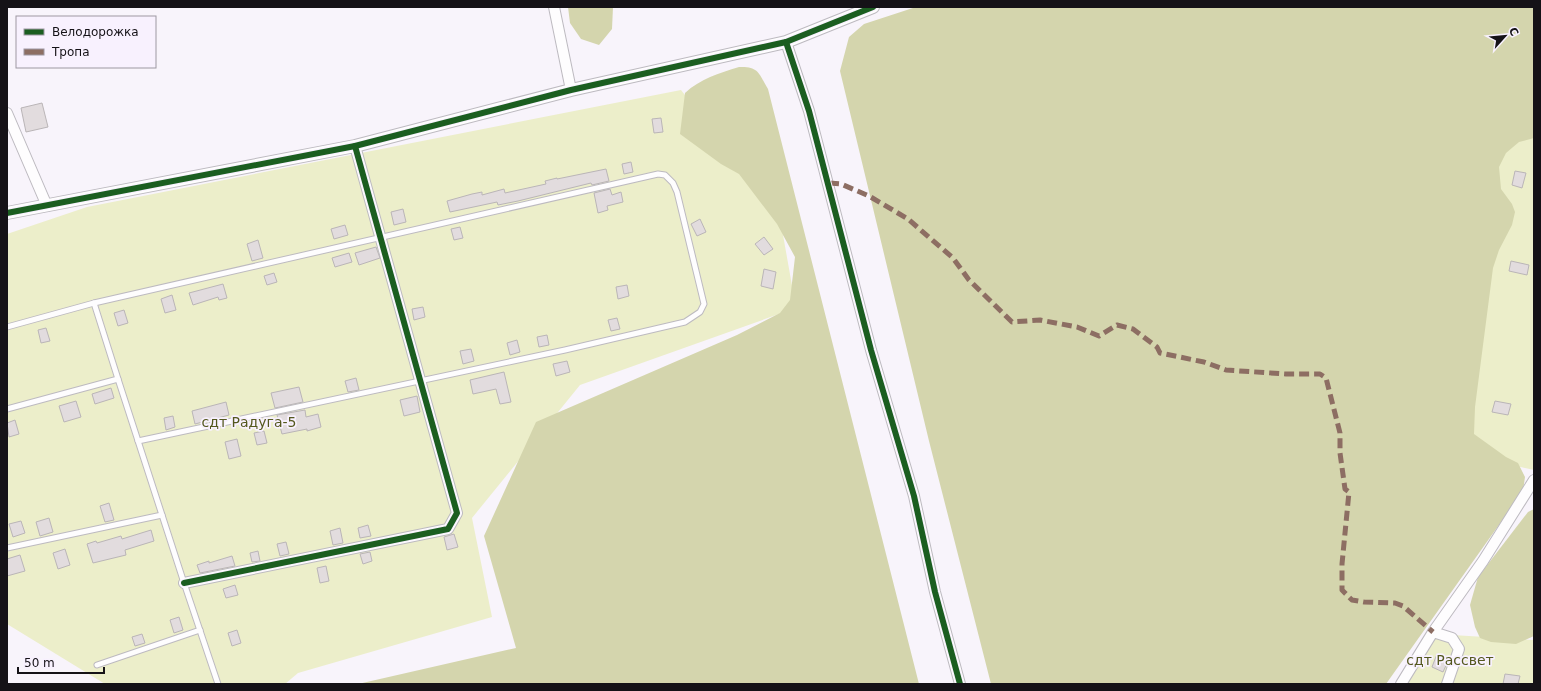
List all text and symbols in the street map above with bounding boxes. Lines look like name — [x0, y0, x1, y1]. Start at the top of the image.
legend — [16, 16, 156, 68]
north arrow — [1485, 16, 1525, 56]
text: Велодорожка — [52, 25, 139, 39]
text: С — [1506, 25, 1521, 38]
text: Тропа — [51, 45, 90, 59]
park label: сдт Радуга-5 — [202, 414, 296, 430]
scale bar — [18, 649, 104, 675]
park label: сдт Рассвет — [1406, 652, 1494, 668]
text: 50 m — [24, 656, 55, 670]

